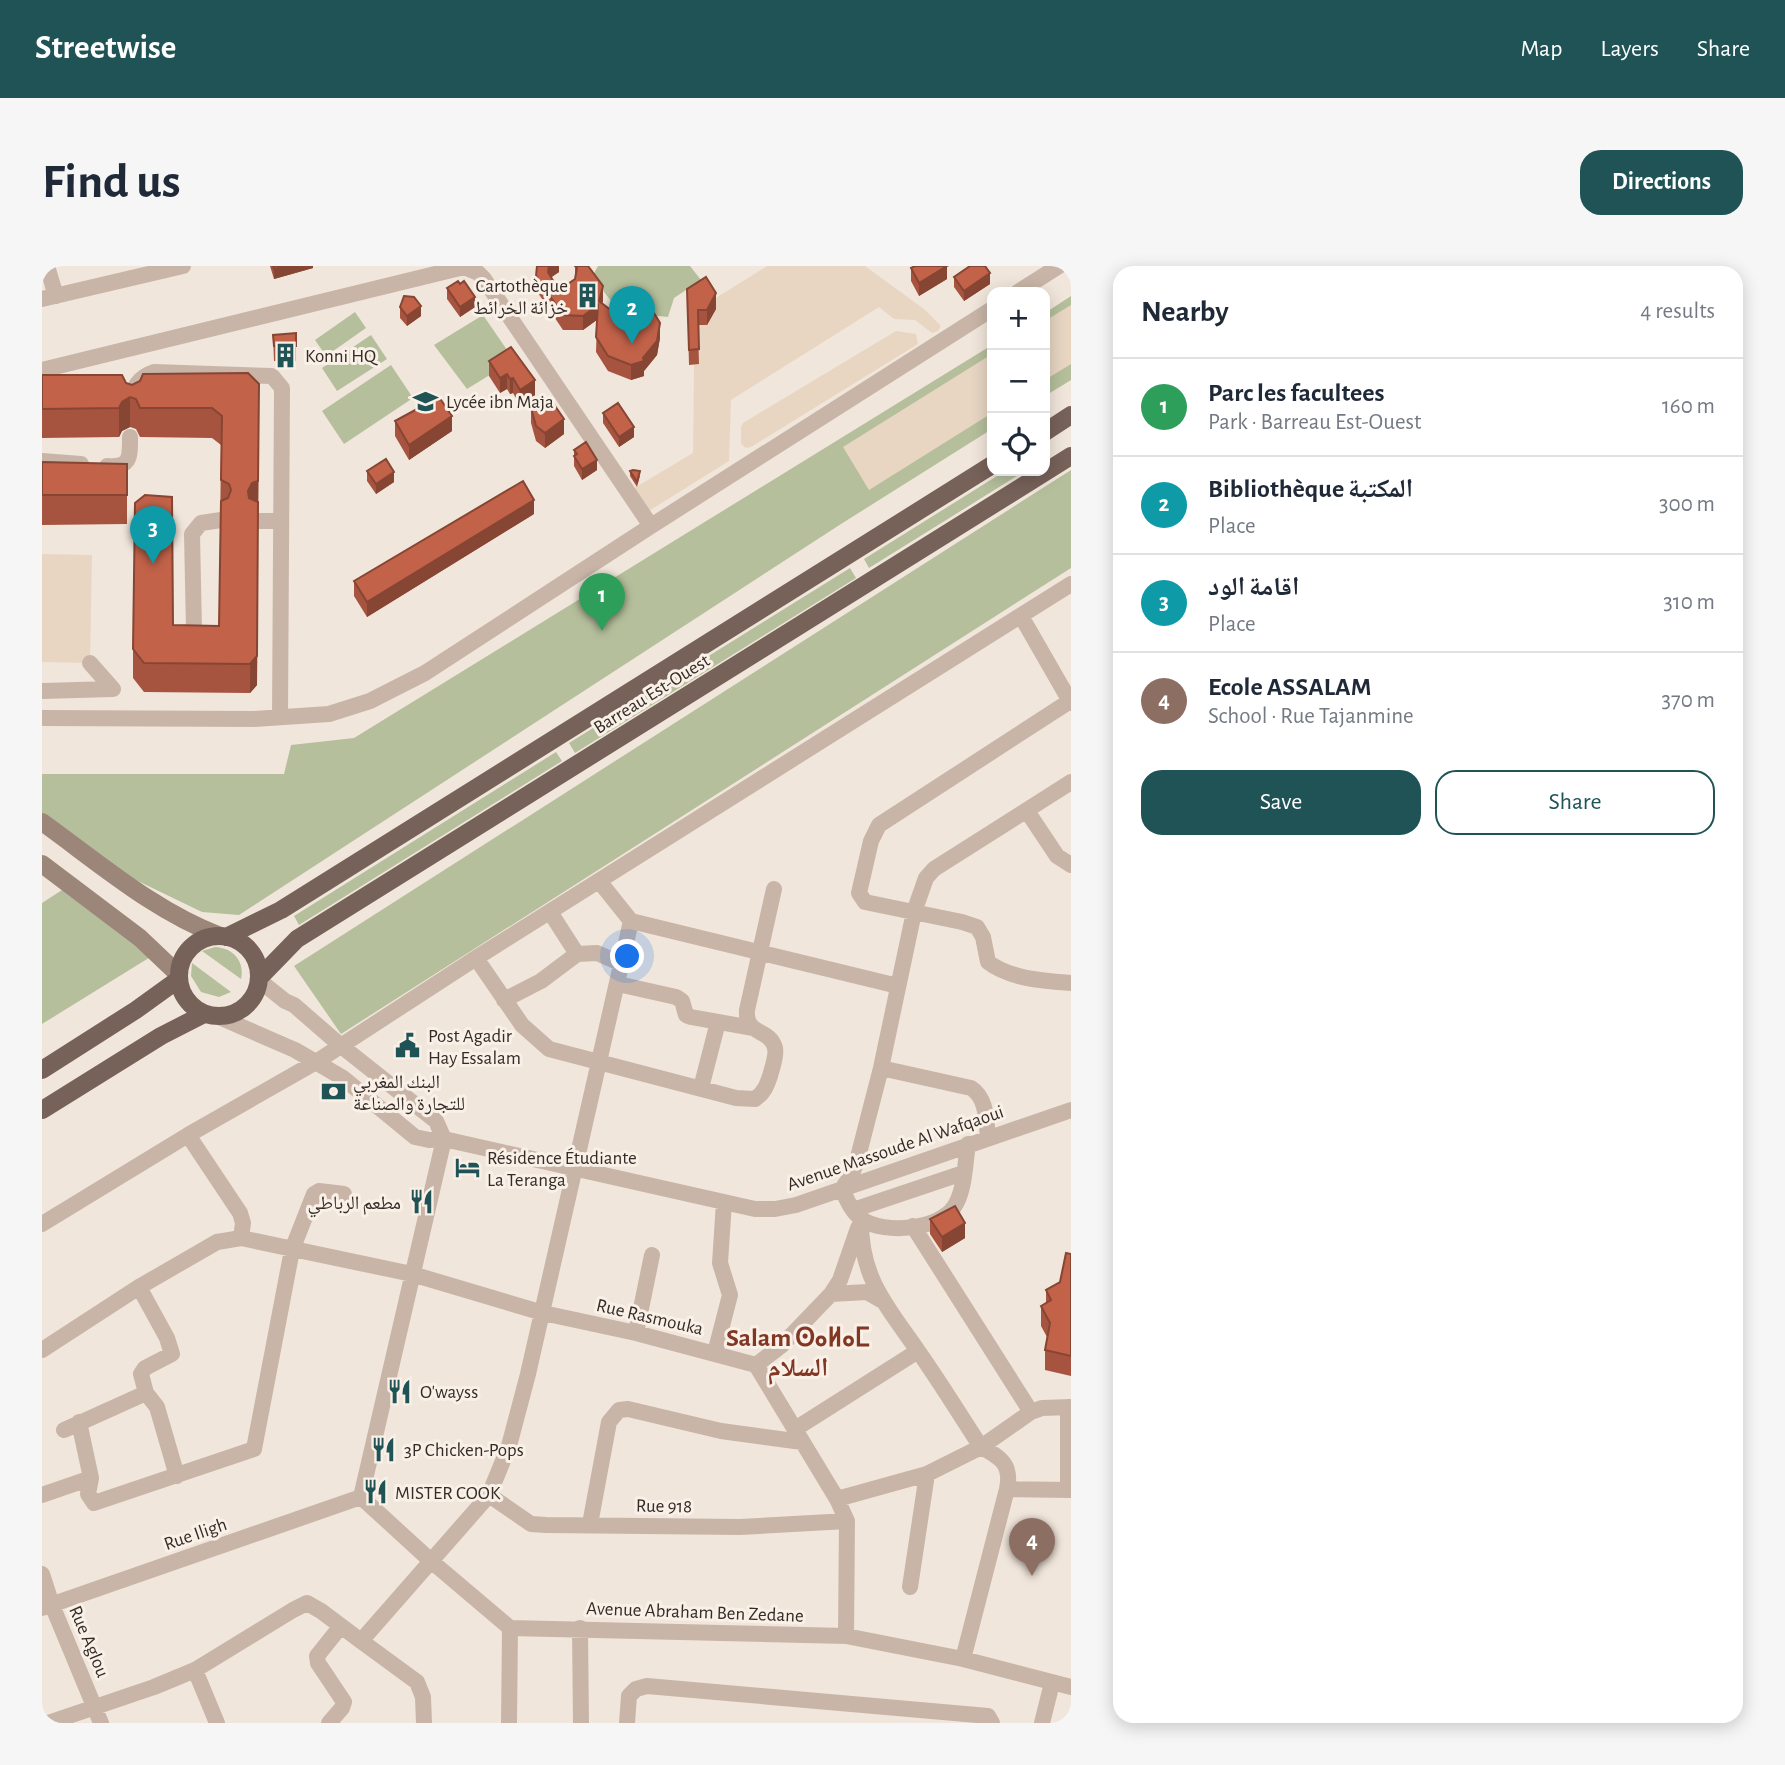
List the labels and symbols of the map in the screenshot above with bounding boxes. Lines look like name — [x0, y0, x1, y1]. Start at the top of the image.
place label: Cartothèque خزائة الخرائط — [473, 277, 568, 319]
building icon: Cartothèque خزائة الخرائط — [574, 282, 602, 310]
pin: 2 — [609, 286, 655, 344]
building icon: Konni HQ — [271, 341, 299, 369]
place label: Konni HQ — [305, 347, 378, 366]
school or university icon: Lycée ibn Maja — [412, 387, 440, 415]
place label: Lycée ibn Maja — [446, 393, 554, 412]
pin: 3 — [130, 506, 176, 564]
pin: 1 — [579, 573, 625, 631]
street label: Barreau Est-Ouest — [590, 651, 713, 738]
your location — [610, 939, 644, 973]
place label: Post Agadir Hay Essalam — [428, 1027, 521, 1068]
public building icon: Post Agadir Hay Essalam — [394, 1032, 422, 1060]
place label: البنك المغربي للتجارة والصناعة — [353, 1073, 465, 1115]
bank icon: البنك المغربي للتجارة والصناعة — [319, 1078, 347, 1106]
street label: Avenue Massoude Al Wafqaoui — [785, 1102, 1006, 1194]
place label: Résidence Étudiante La Teranga — [487, 1147, 637, 1190]
hotel icon: Résidence Étudiante La Teranga — [453, 1154, 481, 1182]
restaurant icon: مطعم الرباطي — [407, 1188, 435, 1216]
place label: مطعم الرباطي — [308, 1194, 401, 1218]
street label: Rue Rasmouka — [594, 1296, 705, 1339]
district label: Salam ⵙⴰⵍⴰⵎ السلام — [726, 1325, 870, 1385]
restaurant icon: O'wayss — [386, 1377, 414, 1405]
place label: O'wayss — [420, 1383, 478, 1402]
restaurant icon: 3P Chicken-Pops — [370, 1435, 398, 1463]
place label: 3P Chicken-Pops — [404, 1441, 524, 1460]
restaurant icon: MISTER COOK — [361, 1478, 389, 1506]
place label: MISTER COOK — [395, 1484, 501, 1503]
street label: Rue 918 — [636, 1497, 692, 1516]
street label: Rue Iligh — [162, 1515, 229, 1554]
pin: 4 — [1009, 1518, 1055, 1576]
street label: Avenue Abraham Ben Zedane — [586, 1599, 804, 1626]
street label: Rue Aglou — [65, 1603, 112, 1680]

